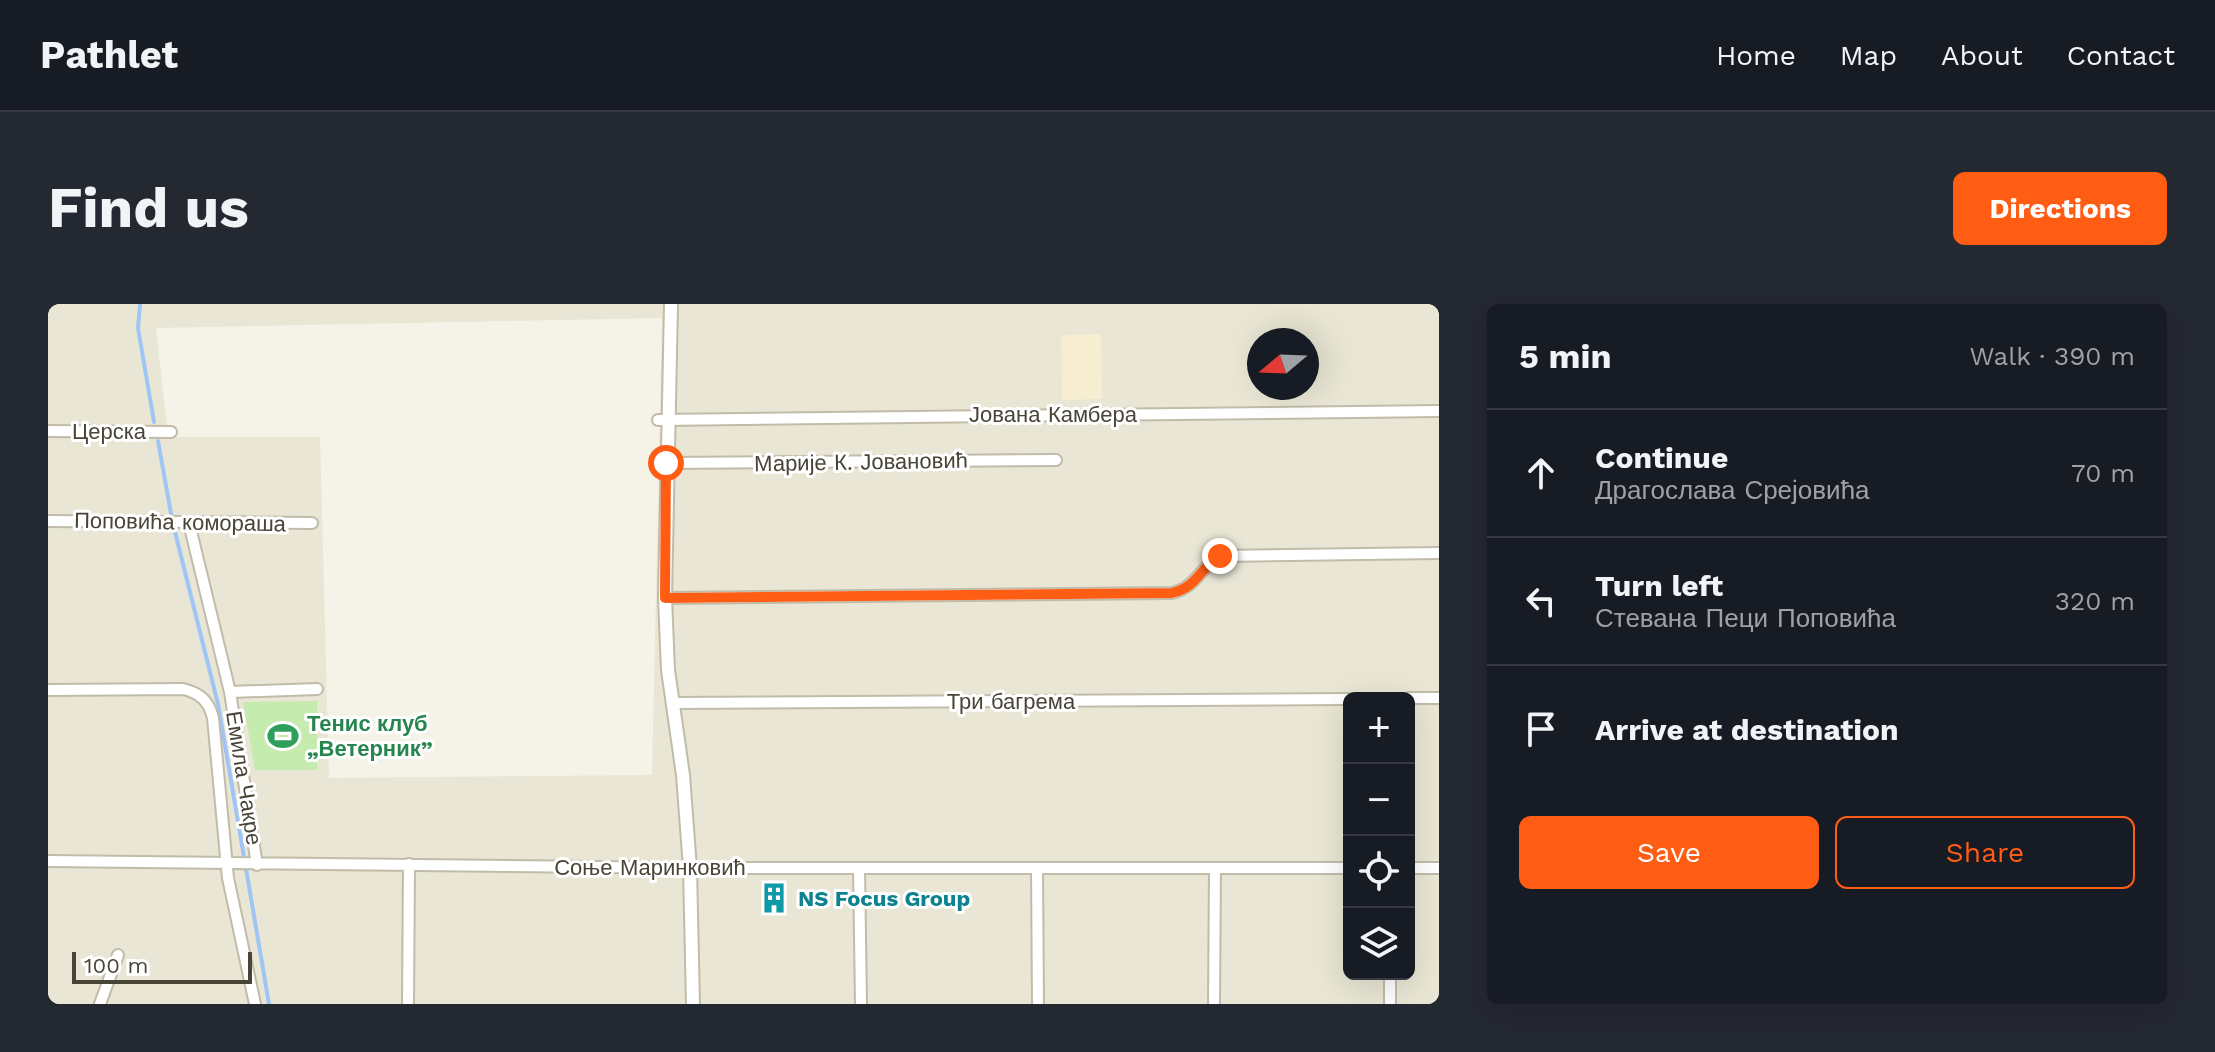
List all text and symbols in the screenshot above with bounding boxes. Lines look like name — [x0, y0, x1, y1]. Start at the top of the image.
text: Pathlet — [40, 33, 178, 77]
text: Home — [1716, 39, 1796, 72]
text: Map — [1840, 39, 1897, 72]
text: About — [1941, 39, 2023, 72]
text: Contact — [2067, 39, 2175, 72]
button: Directions — [1953, 172, 2167, 245]
text: Find us — [48, 175, 249, 241]
north arrow — [1247, 328, 1319, 400]
text: 5 min — [1519, 336, 1612, 376]
text: Walk · 390 m — [1970, 341, 2135, 371]
street label: Јована Камбера — [969, 402, 1138, 427]
street label: Церска — [72, 419, 147, 444]
text: Continue — [1595, 440, 1728, 475]
route start — [648, 445, 684, 481]
street label: Марије К. Јовановић — [754, 448, 968, 476]
icon: ahead — [1519, 451, 1563, 495]
text: 70 m — [2071, 458, 2135, 488]
text: Драгослава Срејовића — [1595, 475, 1870, 505]
street label: Поповића комораша — [74, 508, 287, 536]
route end — [1202, 538, 1238, 574]
text: Turn left — [1595, 568, 1723, 603]
icon: left — [1519, 579, 1563, 623]
text: 320 m — [2055, 586, 2135, 616]
text: Стевана Пеци Поповића — [1595, 603, 1896, 633]
street label: Три багрема — [947, 689, 1076, 714]
map controls — [1343, 692, 1415, 980]
button: + — [1343, 692, 1415, 764]
icon: arrive — [1519, 707, 1563, 751]
street label: Емила Чакре — [221, 709, 267, 847]
place label: Тенис клуб „Ветерник” — [307, 711, 433, 761]
text: Arrive at destination — [1595, 712, 1899, 747]
sports icon: Тенис клуб „Ветерник” — [266, 719, 300, 753]
button: − — [1343, 764, 1415, 836]
button: Save — [1519, 816, 1819, 889]
button: Share — [1835, 816, 2135, 889]
button: locate — [1343, 836, 1415, 908]
street label: Соње Маринковић — [554, 855, 746, 880]
building icon: NS Focus Group — [757, 881, 791, 915]
place label: NS Focus Group — [798, 886, 970, 911]
button: layers — [1343, 908, 1415, 980]
scale bar — [72, 948, 252, 984]
text: 100 m — [84, 953, 148, 978]

